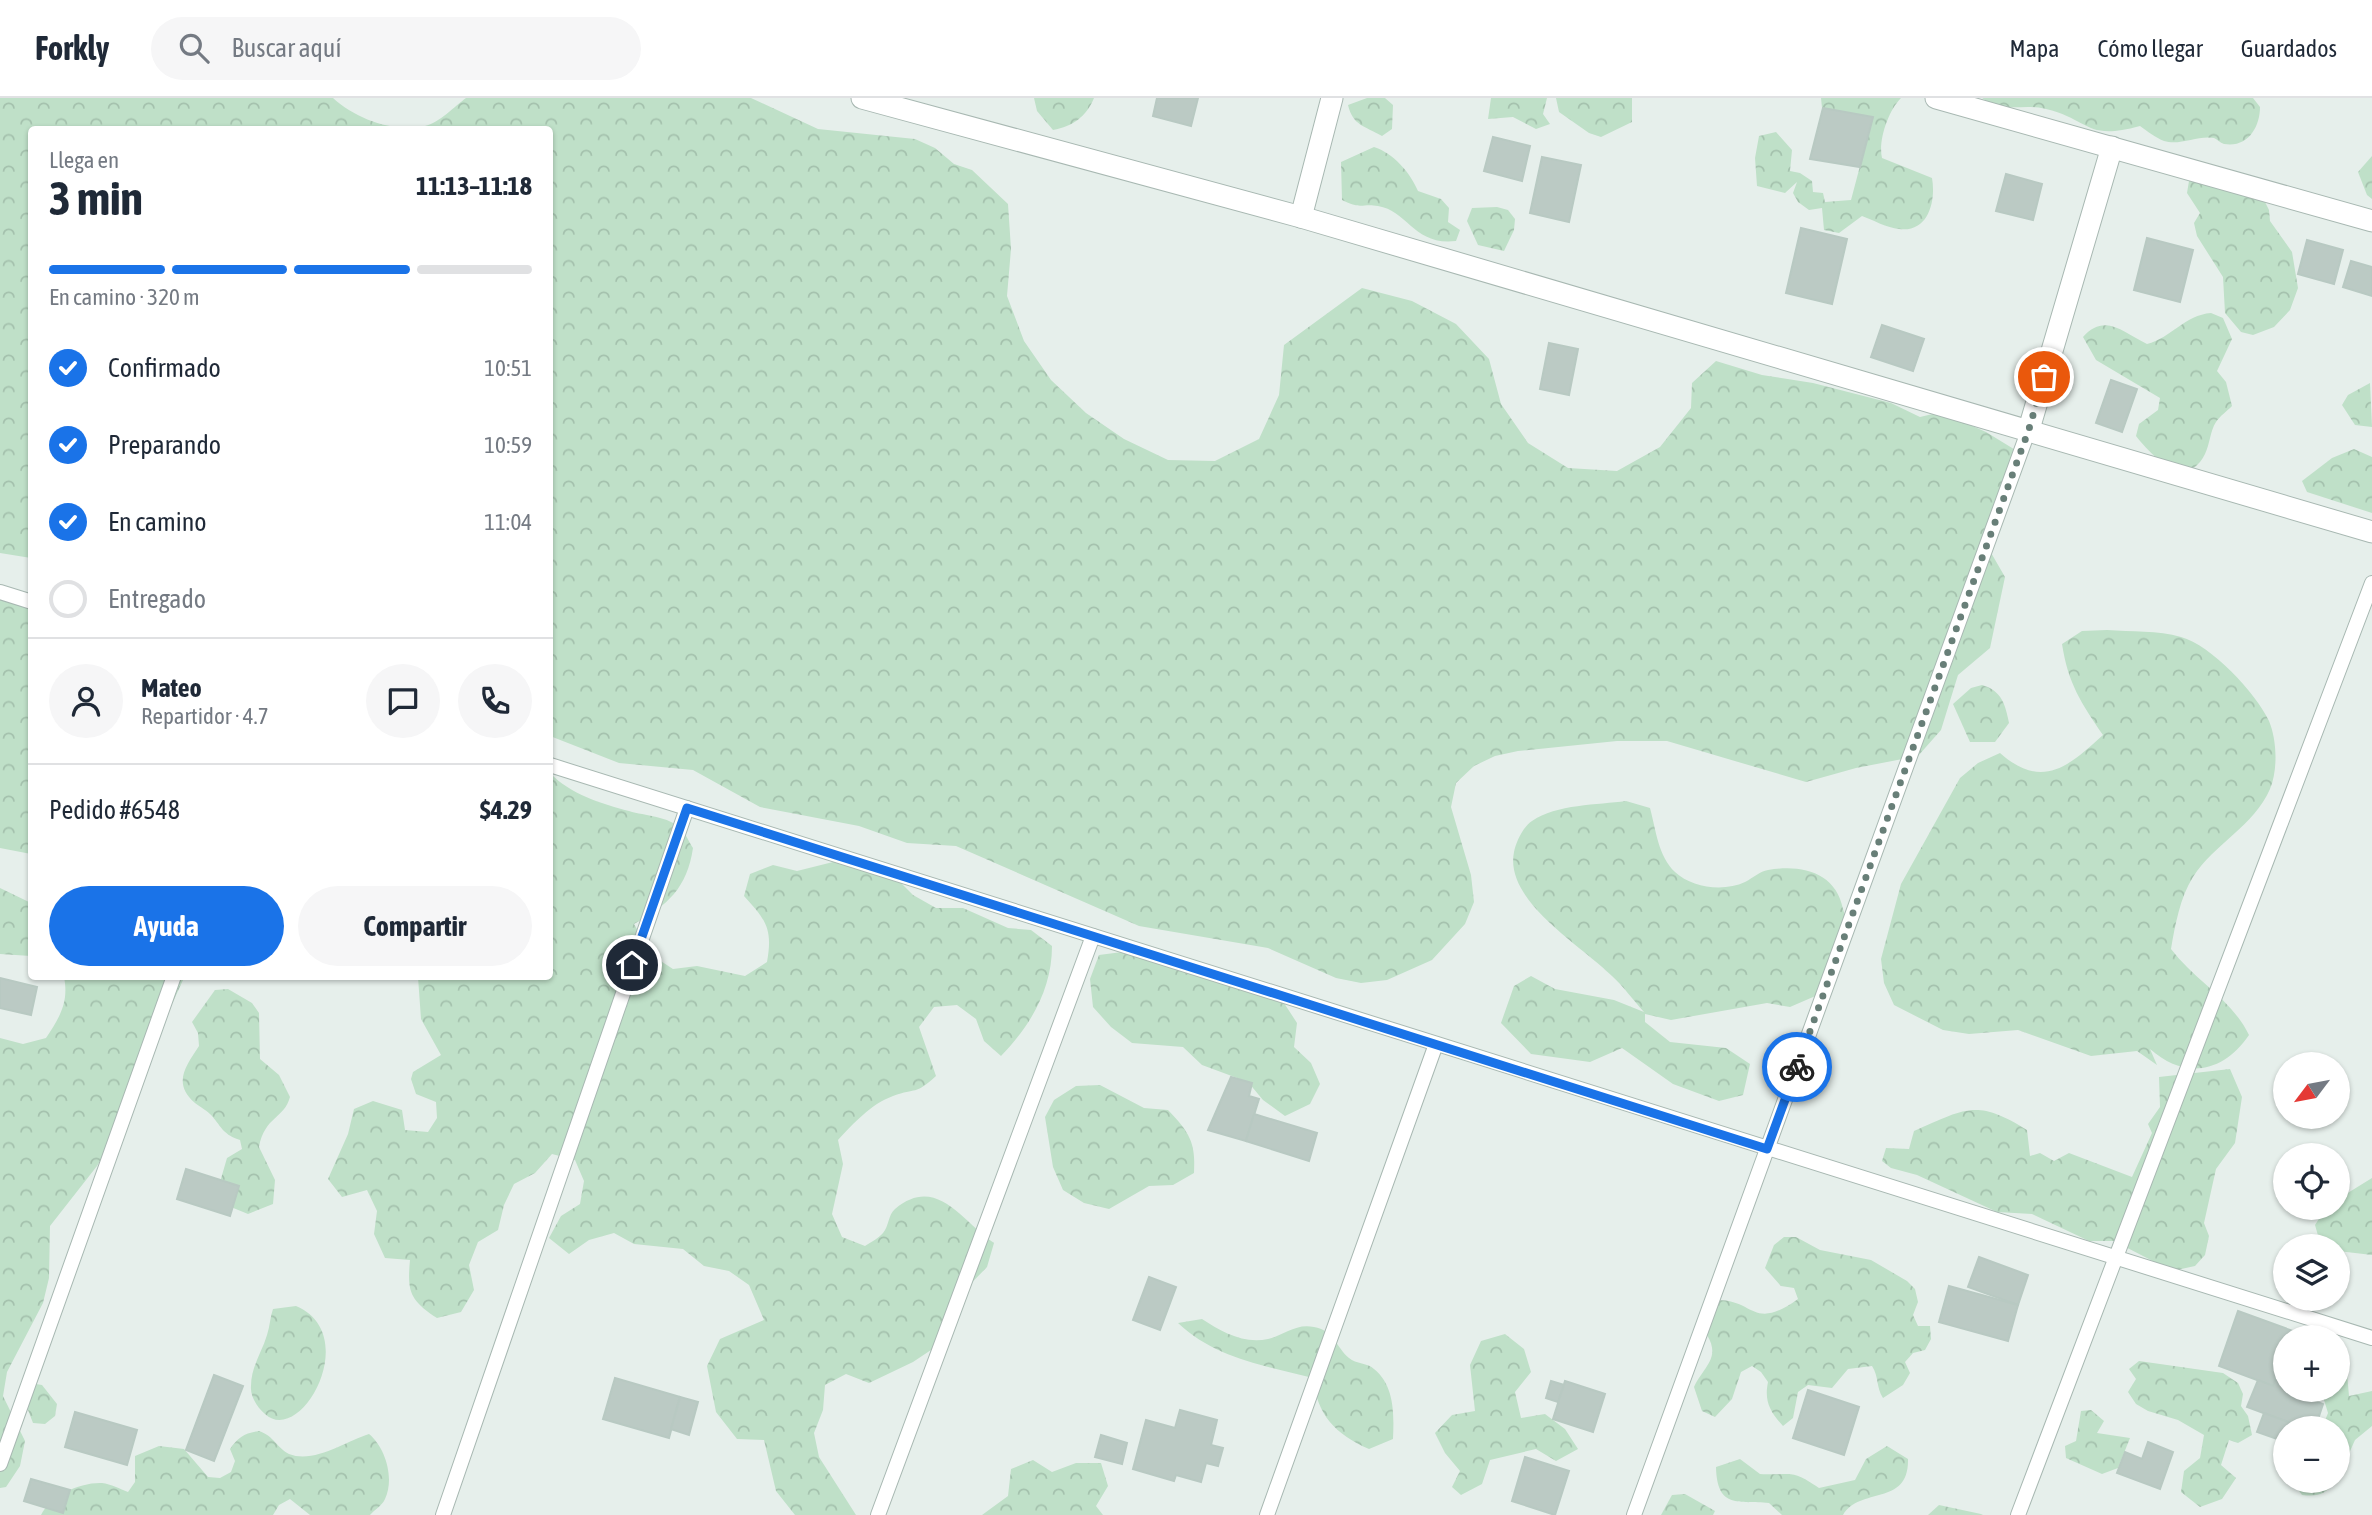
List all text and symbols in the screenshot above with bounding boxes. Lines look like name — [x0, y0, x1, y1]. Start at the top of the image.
search box — [151, 17, 641, 80]
text: Forkly — [35, 29, 109, 67]
icon: search — [175, 29, 213, 67]
text: Buscar aquí — [231, 33, 341, 63]
text: Mapa — [2010, 35, 2059, 62]
text: Cómo llegar — [2097, 35, 2203, 62]
text: Guardados — [2241, 35, 2337, 62]
text: Llega en — [49, 147, 119, 173]
text: 11:13–11:18 — [416, 171, 532, 201]
text: 3 min — [49, 172, 143, 225]
text: En camino · 320 m — [49, 284, 200, 310]
pin — [2014, 347, 2074, 407]
icon: check — [49, 349, 87, 387]
text: Confirmado — [108, 353, 221, 383]
text: 10:51 — [484, 355, 532, 381]
icon: bag — [2025, 358, 2063, 396]
icon: check — [49, 426, 87, 464]
text: Preparando — [108, 430, 221, 460]
text: 10:59 — [484, 432, 532, 458]
icon: check — [49, 503, 87, 541]
text: En camino — [108, 507, 207, 537]
text: 11:04 — [484, 509, 532, 535]
text: Entregado — [108, 584, 206, 614]
button: person — [49, 664, 123, 738]
button: chat — [366, 664, 440, 738]
button: phone — [458, 664, 532, 738]
text: Mateo — [141, 673, 202, 703]
text: Repartidor · 4.7 — [141, 703, 268, 729]
text: Pedido #6548 — [49, 795, 180, 825]
text: $4.29 — [480, 795, 532, 825]
button: Ayuda — [49, 886, 284, 966]
button: Compartir — [298, 886, 532, 966]
pin — [602, 935, 662, 995]
icon: home — [613, 946, 651, 984]
courier — [1762, 1032, 1832, 1102]
icon: bike — [1778, 1048, 1816, 1086]
north arrow — [2273, 1052, 2350, 1129]
map controls — [2273, 1052, 2350, 1493]
button: locate — [2273, 1143, 2350, 1220]
button: layers — [2273, 1234, 2350, 1311]
button: + — [2273, 1325, 2350, 1402]
button: − — [2273, 1416, 2350, 1493]

